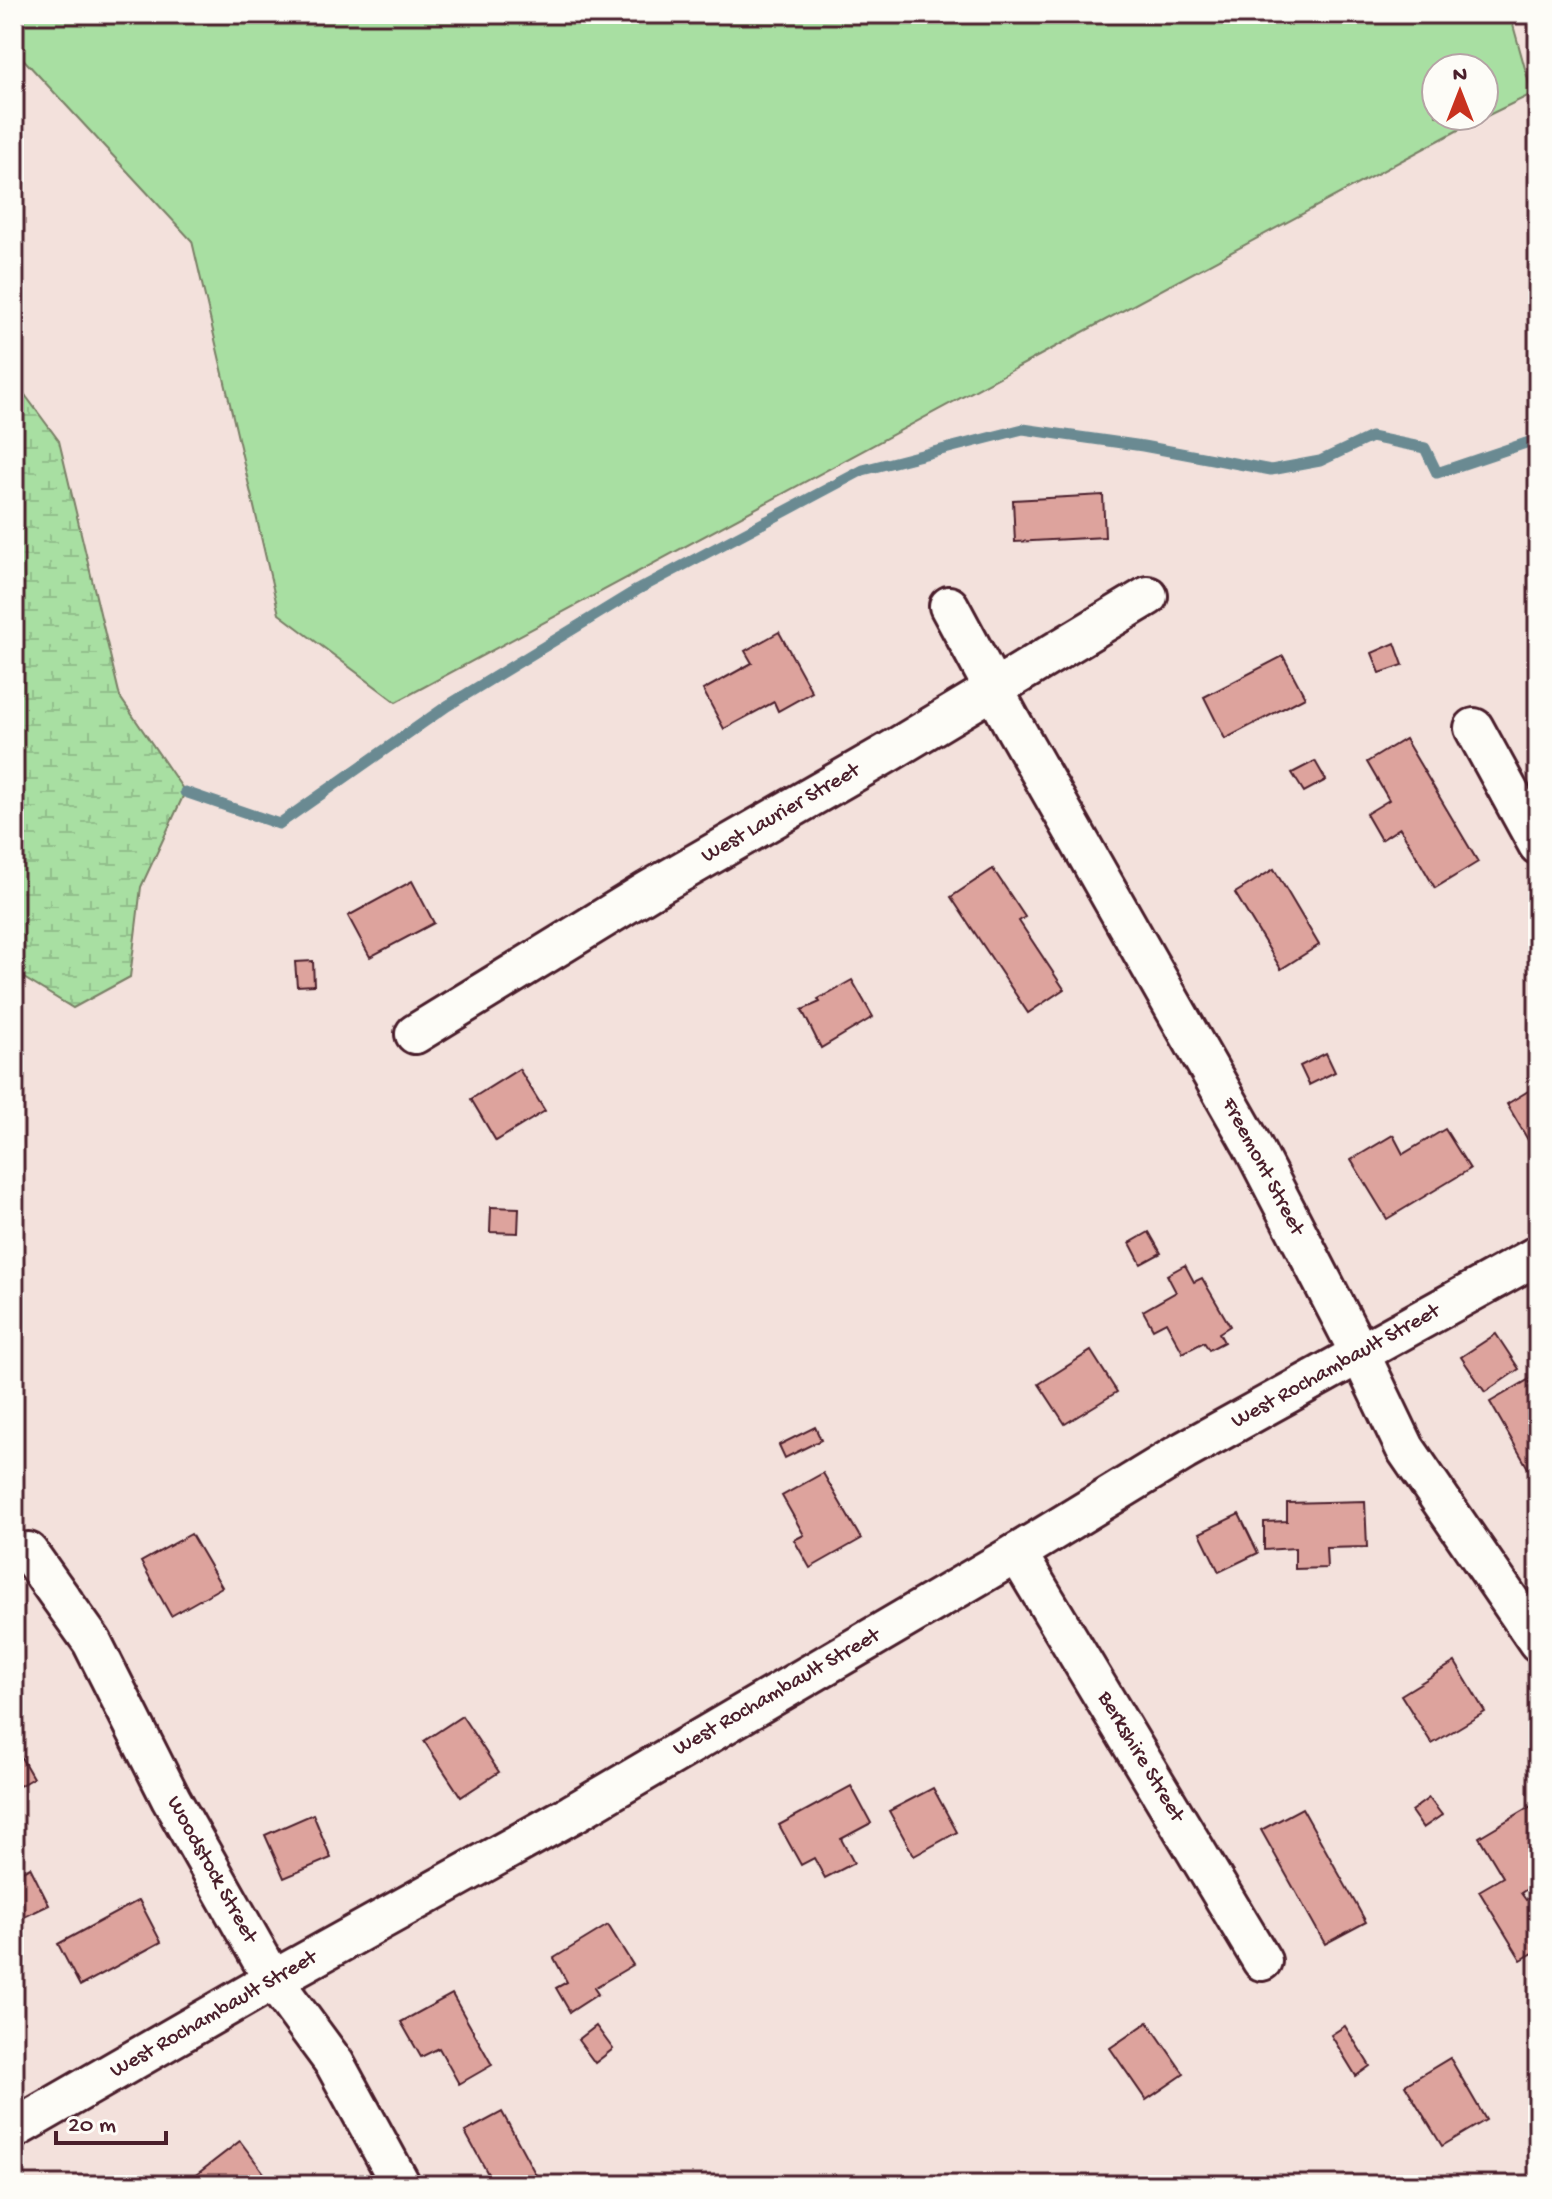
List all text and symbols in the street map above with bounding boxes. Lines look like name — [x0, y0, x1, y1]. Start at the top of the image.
north arrow — [1420, 52, 1500, 132]
text: N — [1453, 63, 1467, 89]
street label: West Laurier Street — [697, 757, 867, 870]
street label: Freemont Street — [1214, 1093, 1310, 1242]
street label: West Rochambault Street — [1227, 1298, 1447, 1435]
street label: West Rochambault Street — [669, 1622, 887, 1763]
street label: Berkshire Street — [1090, 1686, 1190, 1829]
street label: Woodstock Street — [160, 1792, 263, 1950]
street label: West Rochambault Street — [106, 1944, 324, 2085]
scale bar — [56, 2095, 166, 2145]
text: 20 m — [68, 2112, 116, 2141]

